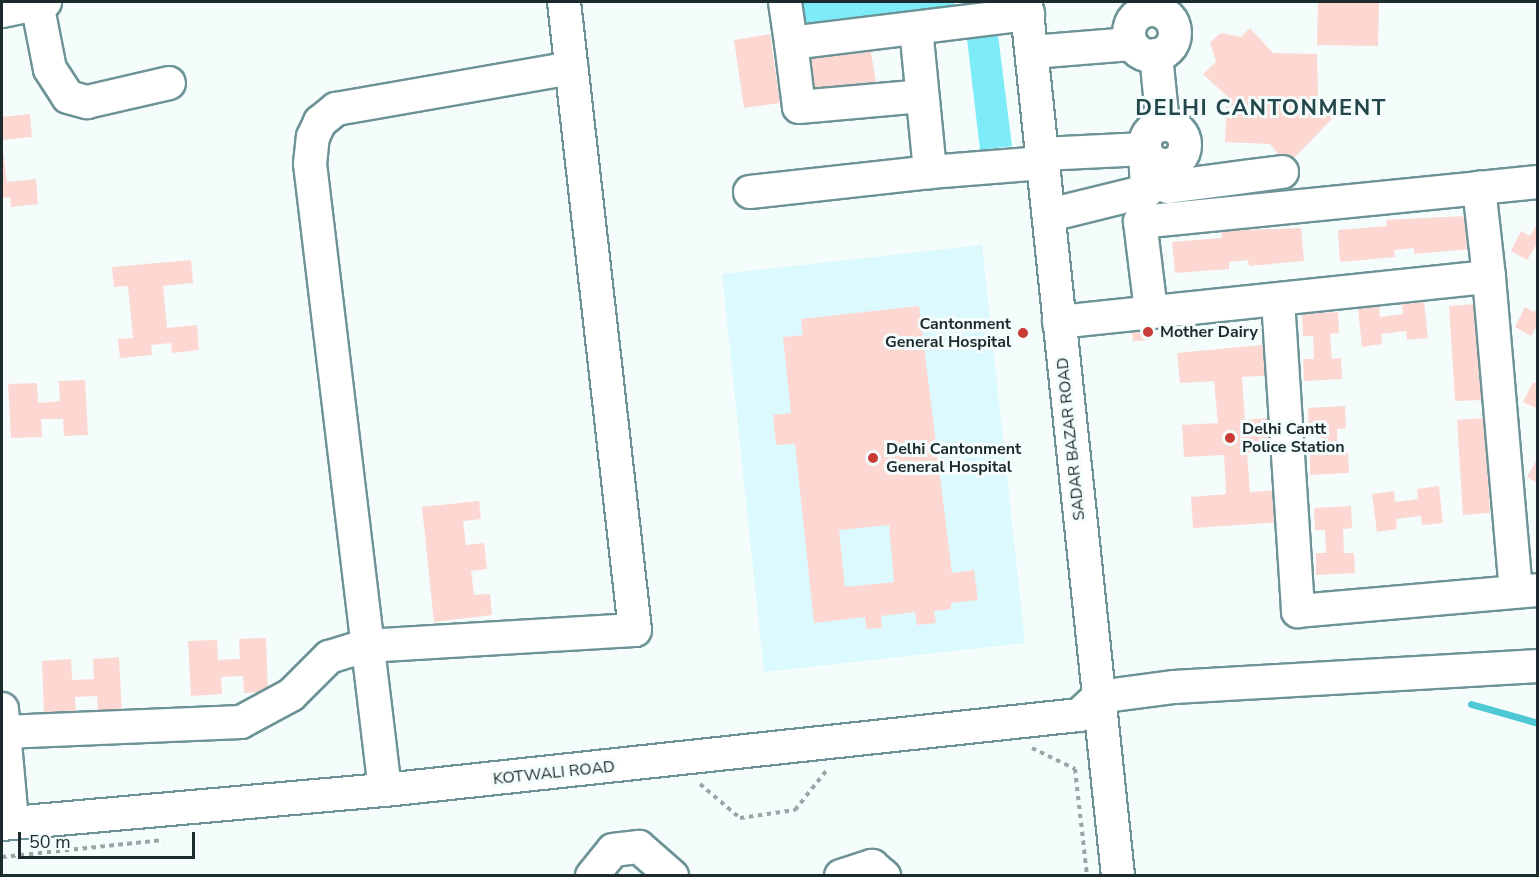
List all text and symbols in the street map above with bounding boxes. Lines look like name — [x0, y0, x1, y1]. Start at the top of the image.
district label: DELHI CANTONMENT — [1135, 96, 1387, 122]
place label: Cantonment General Hospital — [885, 314, 1011, 352]
place label: Mother Dairy — [1160, 322, 1258, 342]
marker: Mother Dairy — [1141, 325, 1155, 339]
marker: Cantonment General Hospital — [1016, 326, 1030, 340]
street label: SADAR BAZAR ROAD — [1053, 357, 1089, 521]
place label: Delhi Cantt Police Station — [1242, 419, 1345, 457]
marker: Delhi Cantt Police Station — [1223, 431, 1237, 445]
place label: Delhi Cantonment General Hospital — [886, 439, 1021, 477]
marker: Delhi Cantonment General Hospital — [864, 449, 882, 467]
street label: KOTWALI ROAD — [492, 757, 616, 789]
scale bar — [21, 820, 198, 858]
text: 50 m — [29, 830, 71, 854]

